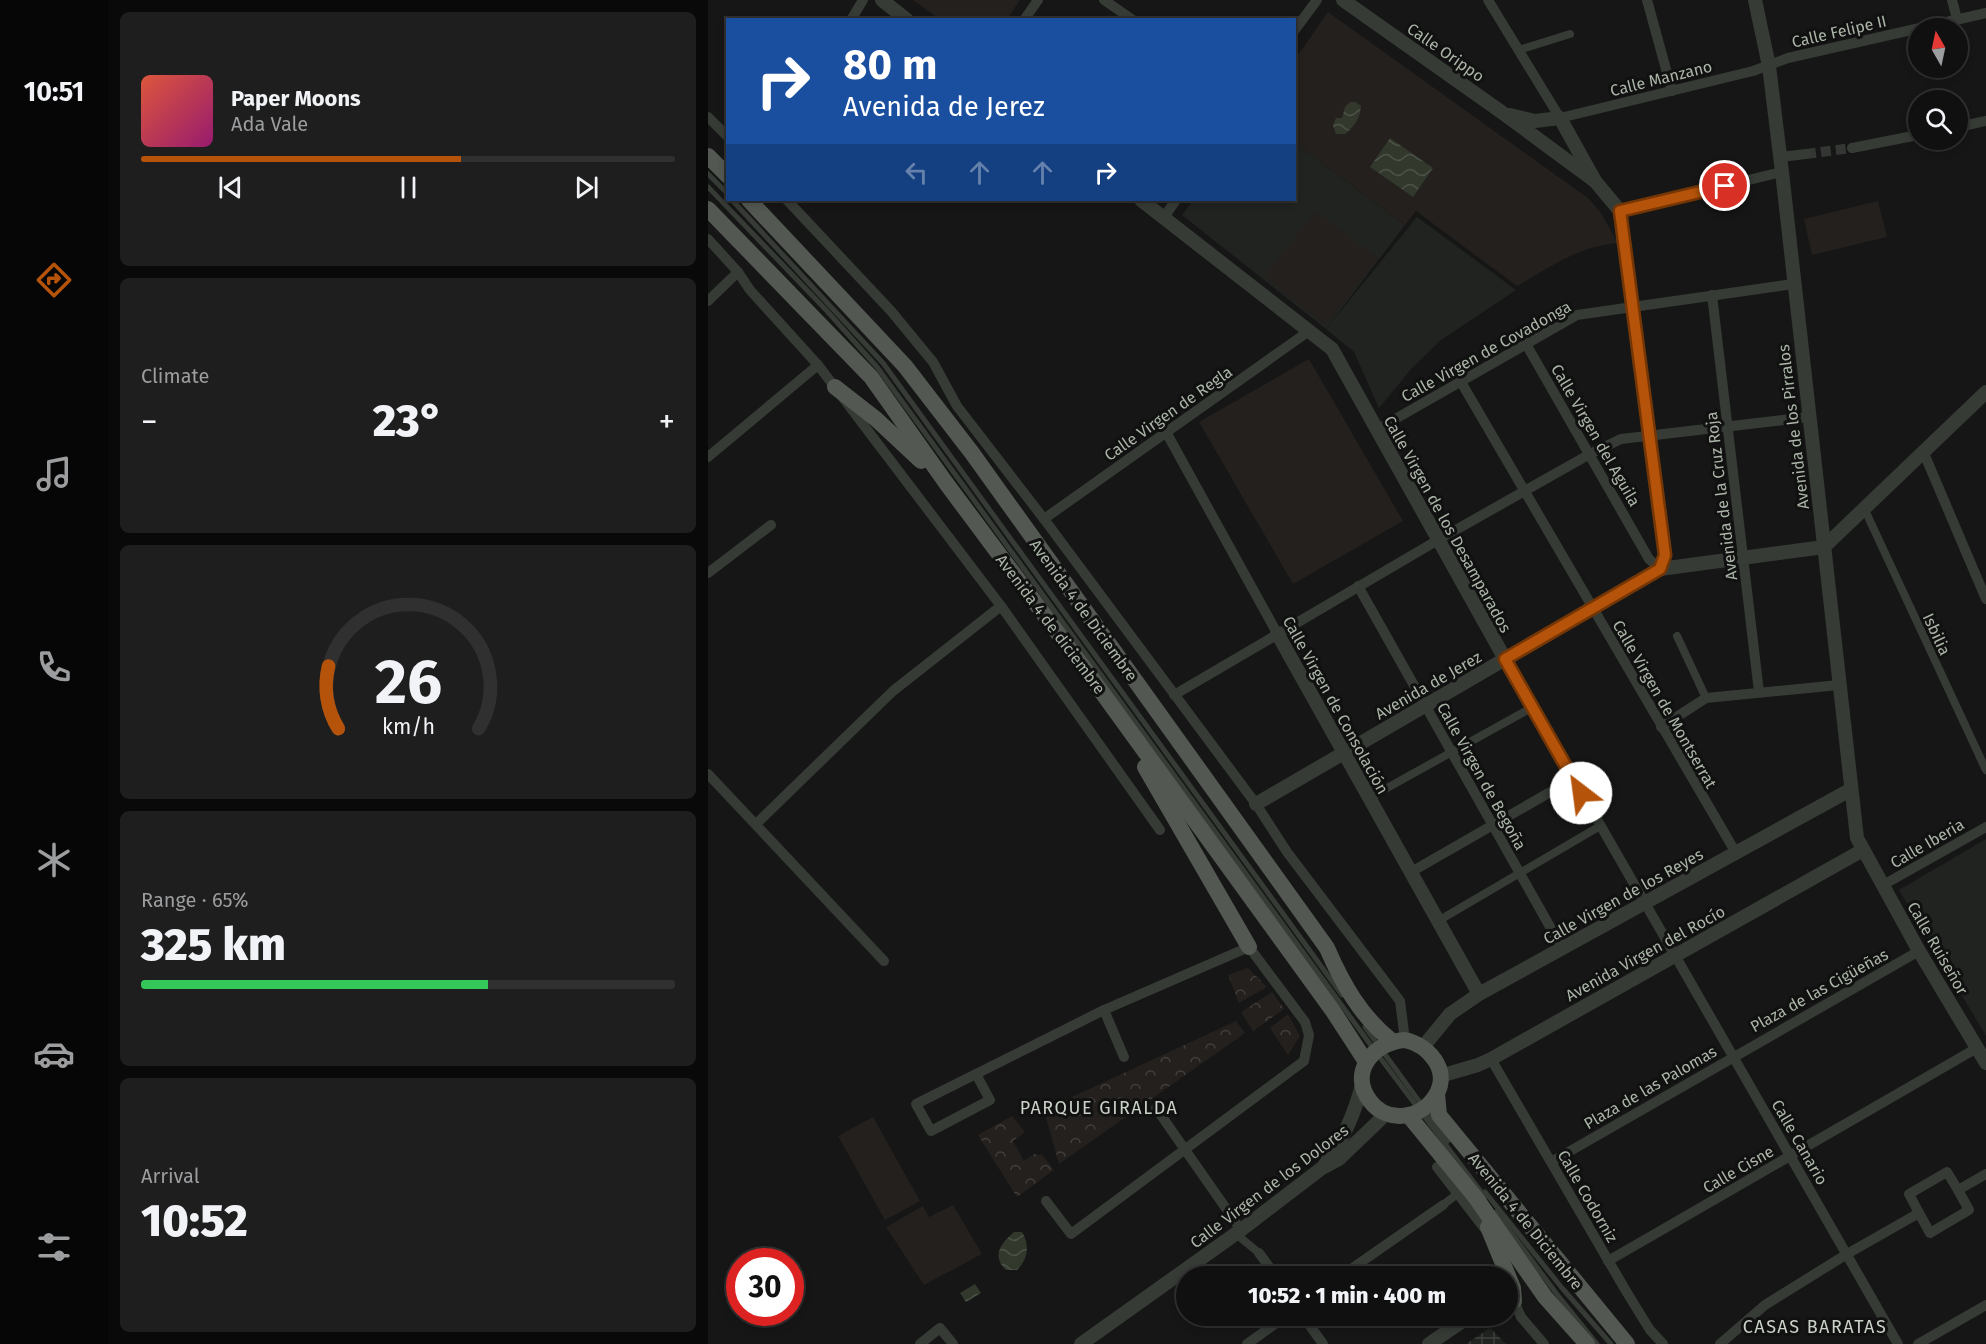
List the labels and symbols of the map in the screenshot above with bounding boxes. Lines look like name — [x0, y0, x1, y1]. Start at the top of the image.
street label: Calle Felipe II — [1790, 11, 1888, 52]
north arrow — [1908, 18, 1968, 78]
street label: Calle Orippo — [1404, 19, 1488, 86]
street label: Calle Manzano — [1608, 57, 1714, 100]
pin — [1699, 160, 1750, 211]
street label: Calle Virgen de Covadonga — [1398, 297, 1574, 406]
street label: Avenida de los Pirralos — [1774, 343, 1813, 510]
street label: Calle Virgen del Aguila — [1547, 361, 1644, 510]
street label: Calle Virgen de Regla — [1101, 362, 1236, 465]
street label: Avenida de la Cruz Roja — [1702, 411, 1741, 581]
street label: Calle Virgen de los Desamparados — [1380, 412, 1515, 636]
street label: Avenida 4 de Diciembre — [1026, 536, 1141, 685]
street label: Avenida 4 de diciembre — [992, 551, 1109, 698]
street label: Isbilia — [1919, 610, 1954, 658]
street label: Calle Virgen de Consolación — [1279, 613, 1392, 797]
street label: Calle Virgen de Montserrat — [1609, 617, 1721, 792]
street label: Avenida de Jerez — [1372, 647, 1485, 724]
street label: Calle Virgen de Begoña — [1433, 699, 1530, 853]
position arrow — [1549, 761, 1613, 825]
street label: Calle Iberia — [1887, 815, 1967, 872]
street label: Calle Virgen de los Reyes — [1540, 845, 1706, 948]
street label: Calle Ruiseñor — [1903, 898, 1972, 999]
street label: Avenida Virgen del Rocío — [1562, 902, 1728, 1005]
street label: Plaza de las Cigüeñas — [1747, 945, 1891, 1036]
street label: Plaza de las Palomas — [1580, 1042, 1720, 1133]
street label: Calle Canario — [1768, 1096, 1832, 1188]
district label: PARQUE GIRALDA — [1020, 1097, 1178, 1119]
street label: Calle Virgen de los Dolores — [1187, 1121, 1352, 1252]
street label: Calle Cisne — [1699, 1142, 1777, 1197]
street label: Calle Codorniz — [1553, 1147, 1622, 1246]
street label: Avenida 4 de Diciembre — [1465, 1149, 1587, 1294]
speed limit sign: 30 — [726, 1248, 804, 1326]
district label: CASAS BARATAS — [1743, 1316, 1887, 1338]

